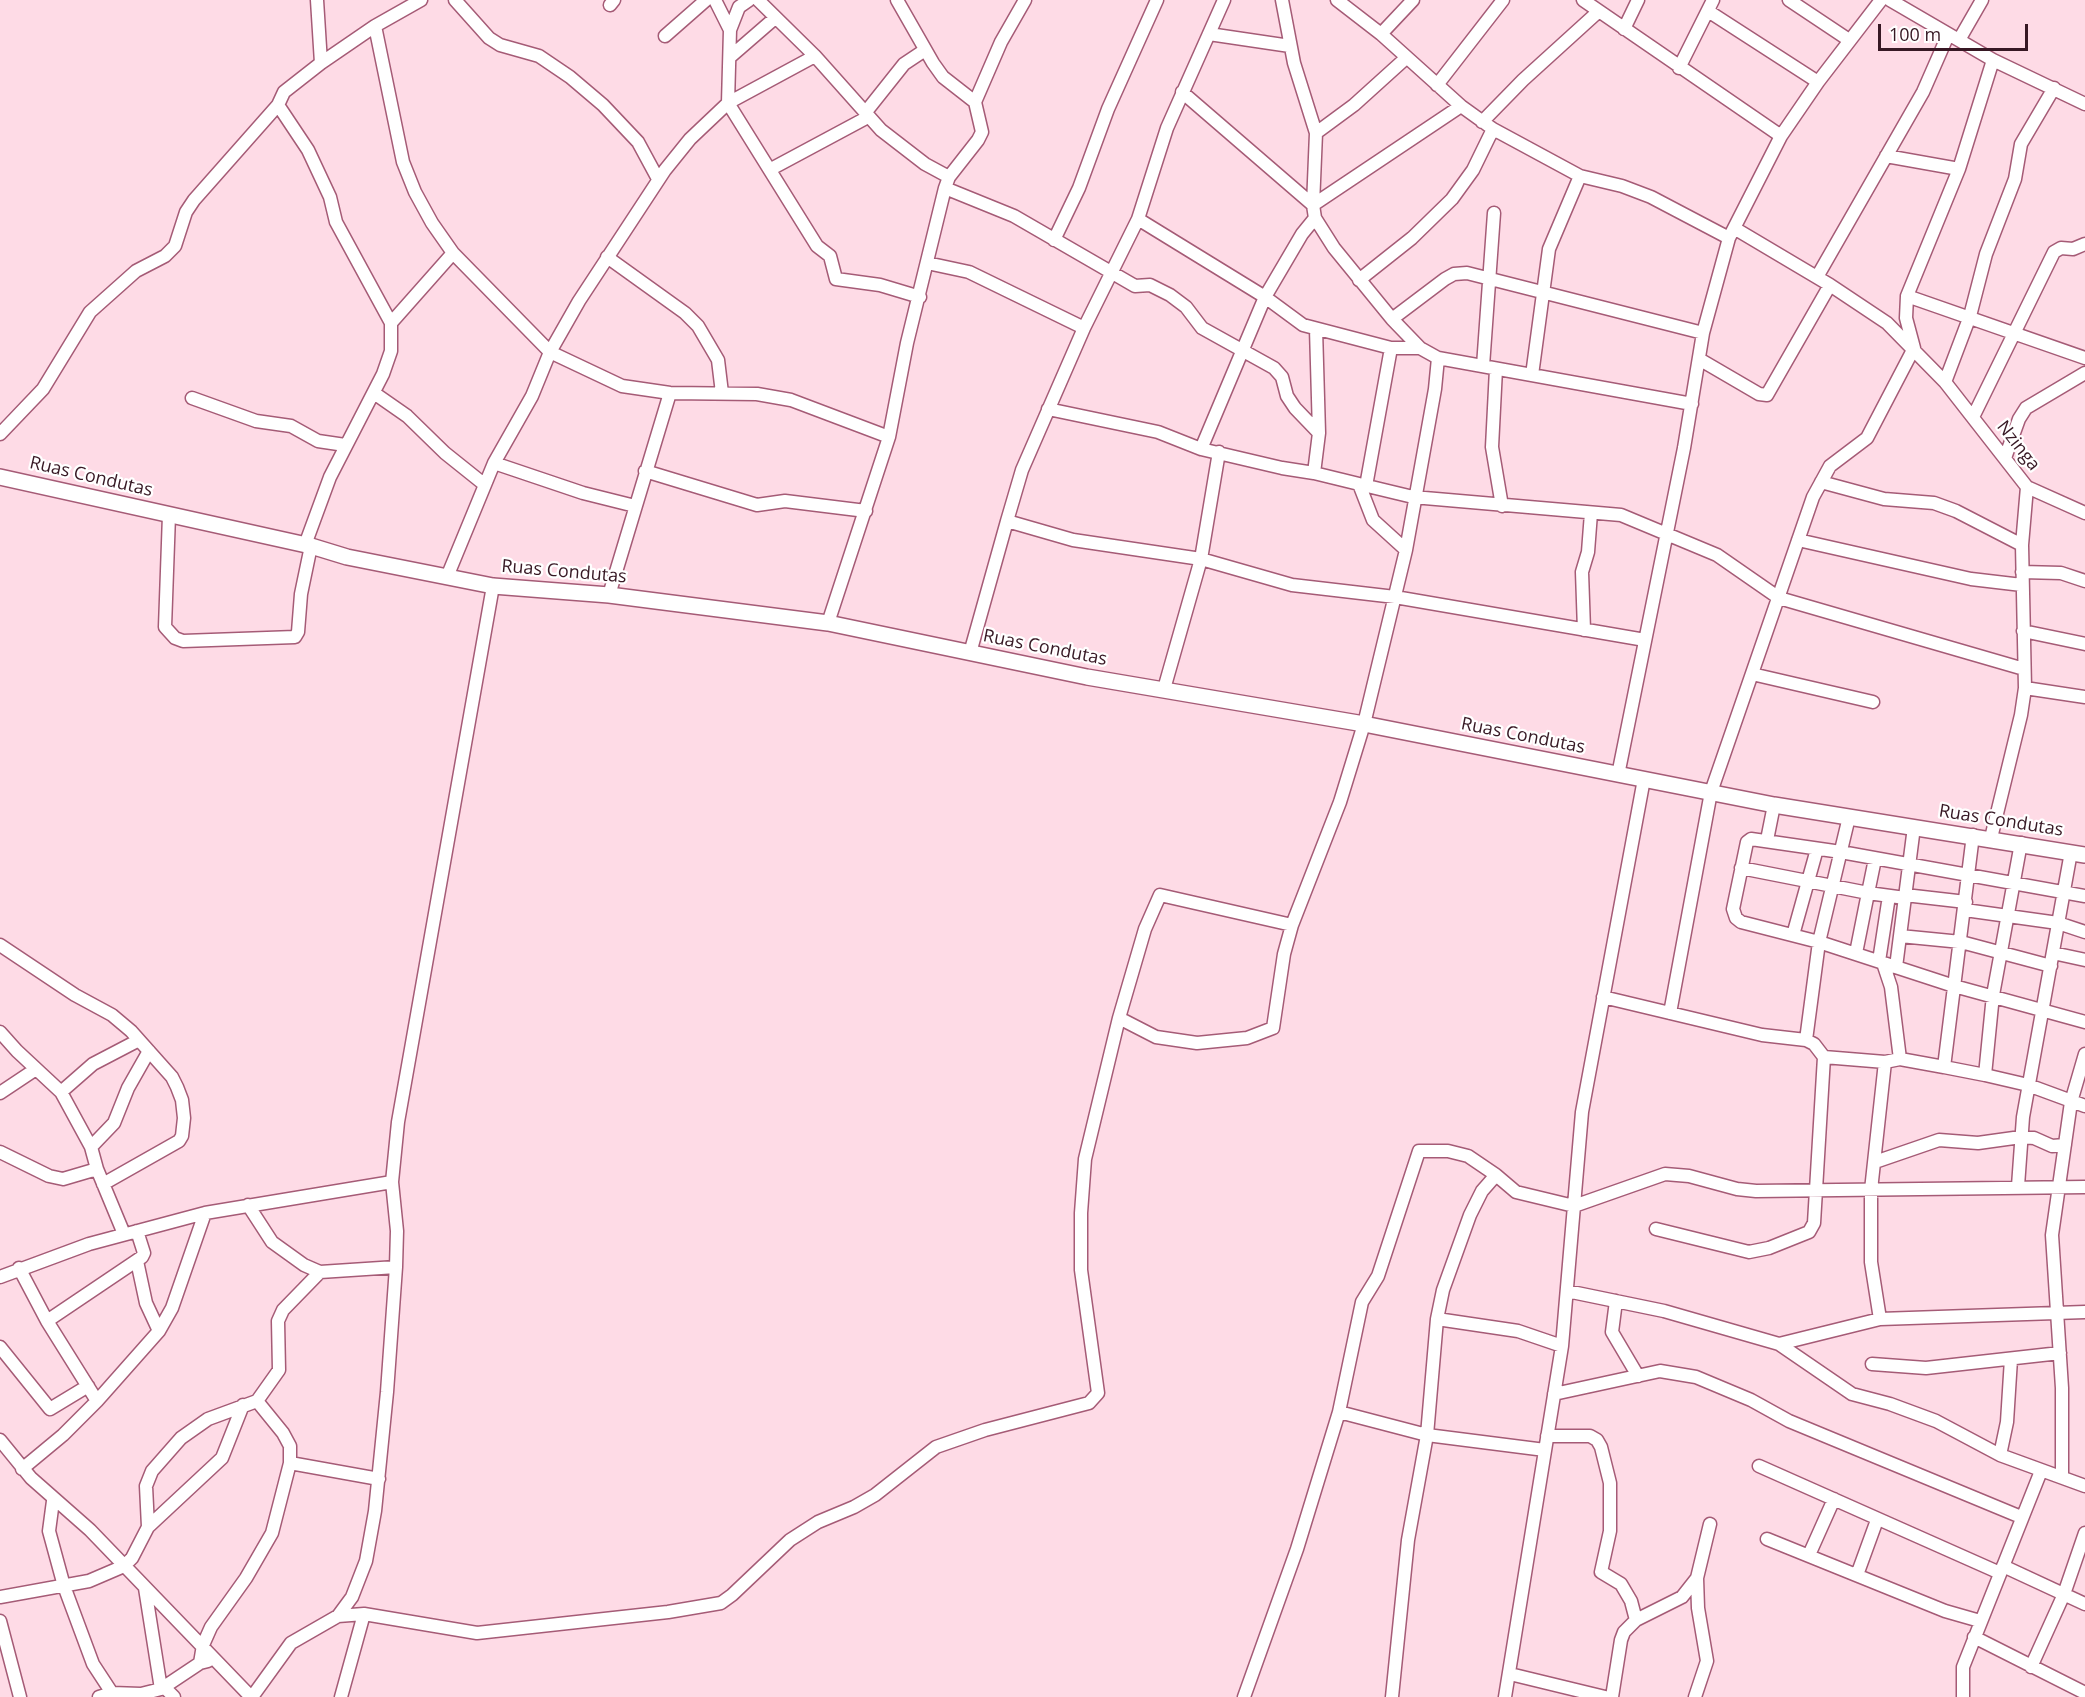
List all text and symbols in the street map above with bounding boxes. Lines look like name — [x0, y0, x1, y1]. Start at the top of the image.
scale bar — [1881, 12, 2031, 50]
text: 100 m — [1889, 22, 1941, 46]
street label: Nzinga — [1992, 417, 2044, 475]
street label: Ruas Condutas — [27, 452, 155, 502]
street label: Ruas Condutas — [500, 556, 628, 588]
street label: Ruas Condutas — [981, 625, 1109, 671]
street label: Ruas Condutas — [1459, 713, 1587, 759]
street label: Ruas Condutas — [1937, 801, 2065, 841]

